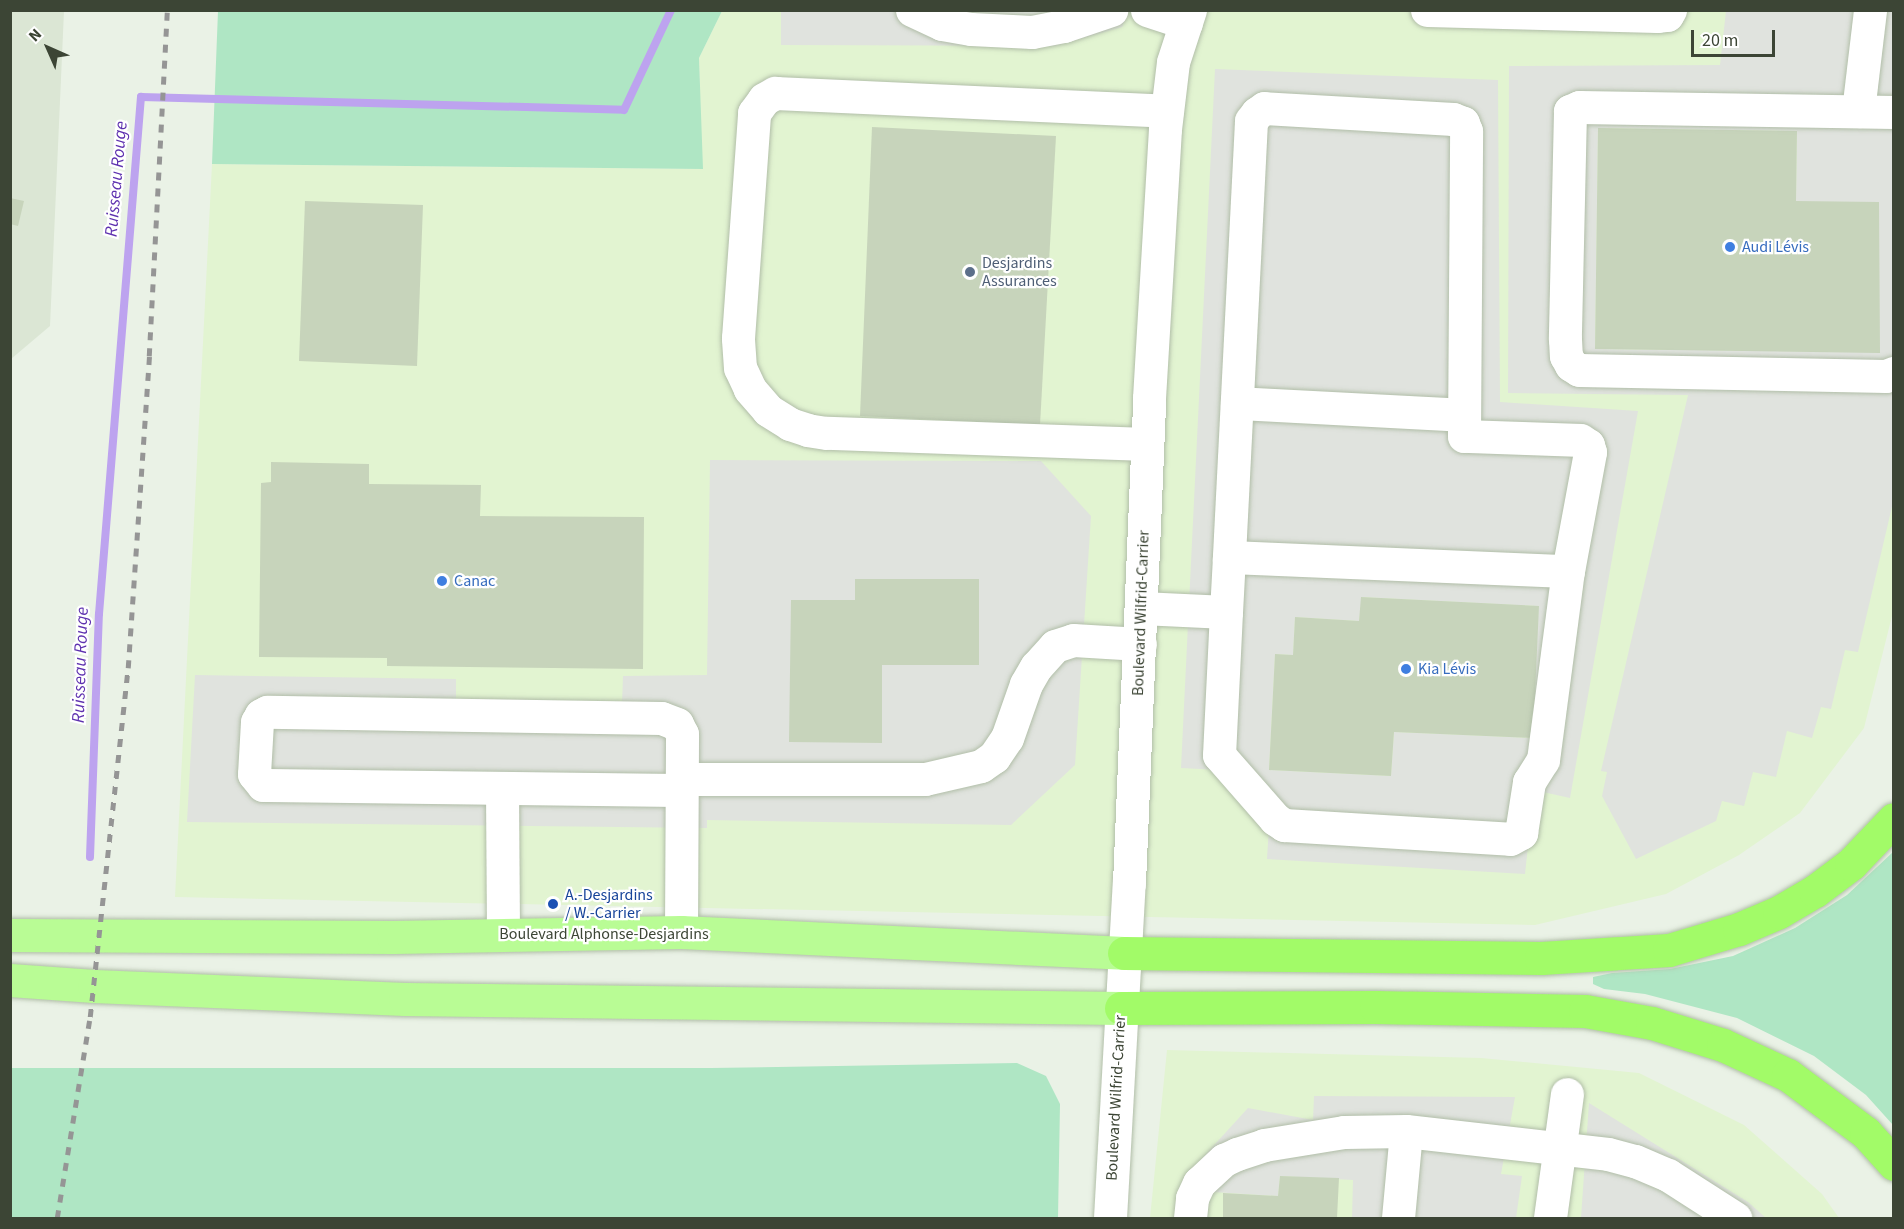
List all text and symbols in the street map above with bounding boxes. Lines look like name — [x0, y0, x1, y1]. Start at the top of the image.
north arrow — [18, 18, 78, 78]
scale bar — [1694, 18, 1778, 56]
text: N — [24, 24, 47, 47]
text: 20 m — [1702, 28, 1738, 53]
water label: Ruisseau Rouge — [101, 120, 133, 238]
place label: Audi Lévis — [1742, 237, 1809, 257]
marker: Audi Lévis — [1723, 240, 1737, 254]
place label: Desjardins Assurances — [982, 253, 1057, 291]
marker: Desjardins Assurances — [963, 265, 977, 279]
street label: Boulevard Wilfrid-Carrier — [1129, 530, 1153, 696]
place label: Canac — [454, 571, 495, 591]
marker: Canac — [435, 574, 449, 588]
water label: Ruisseau Rouge — [68, 607, 94, 723]
place label: Kia Lévis — [1418, 659, 1476, 679]
marker: Kia Lévis — [1399, 662, 1413, 676]
place label: A.-Desjardins / W.-Carrier — [565, 885, 653, 923]
marker: A.-Desjardins / W.-Carrier — [546, 897, 560, 911]
street label: Boulevard Alphonse-Desjardins — [499, 924, 709, 944]
street label: Boulevard Wilfrid-Carrier — [1102, 1015, 1130, 1181]

